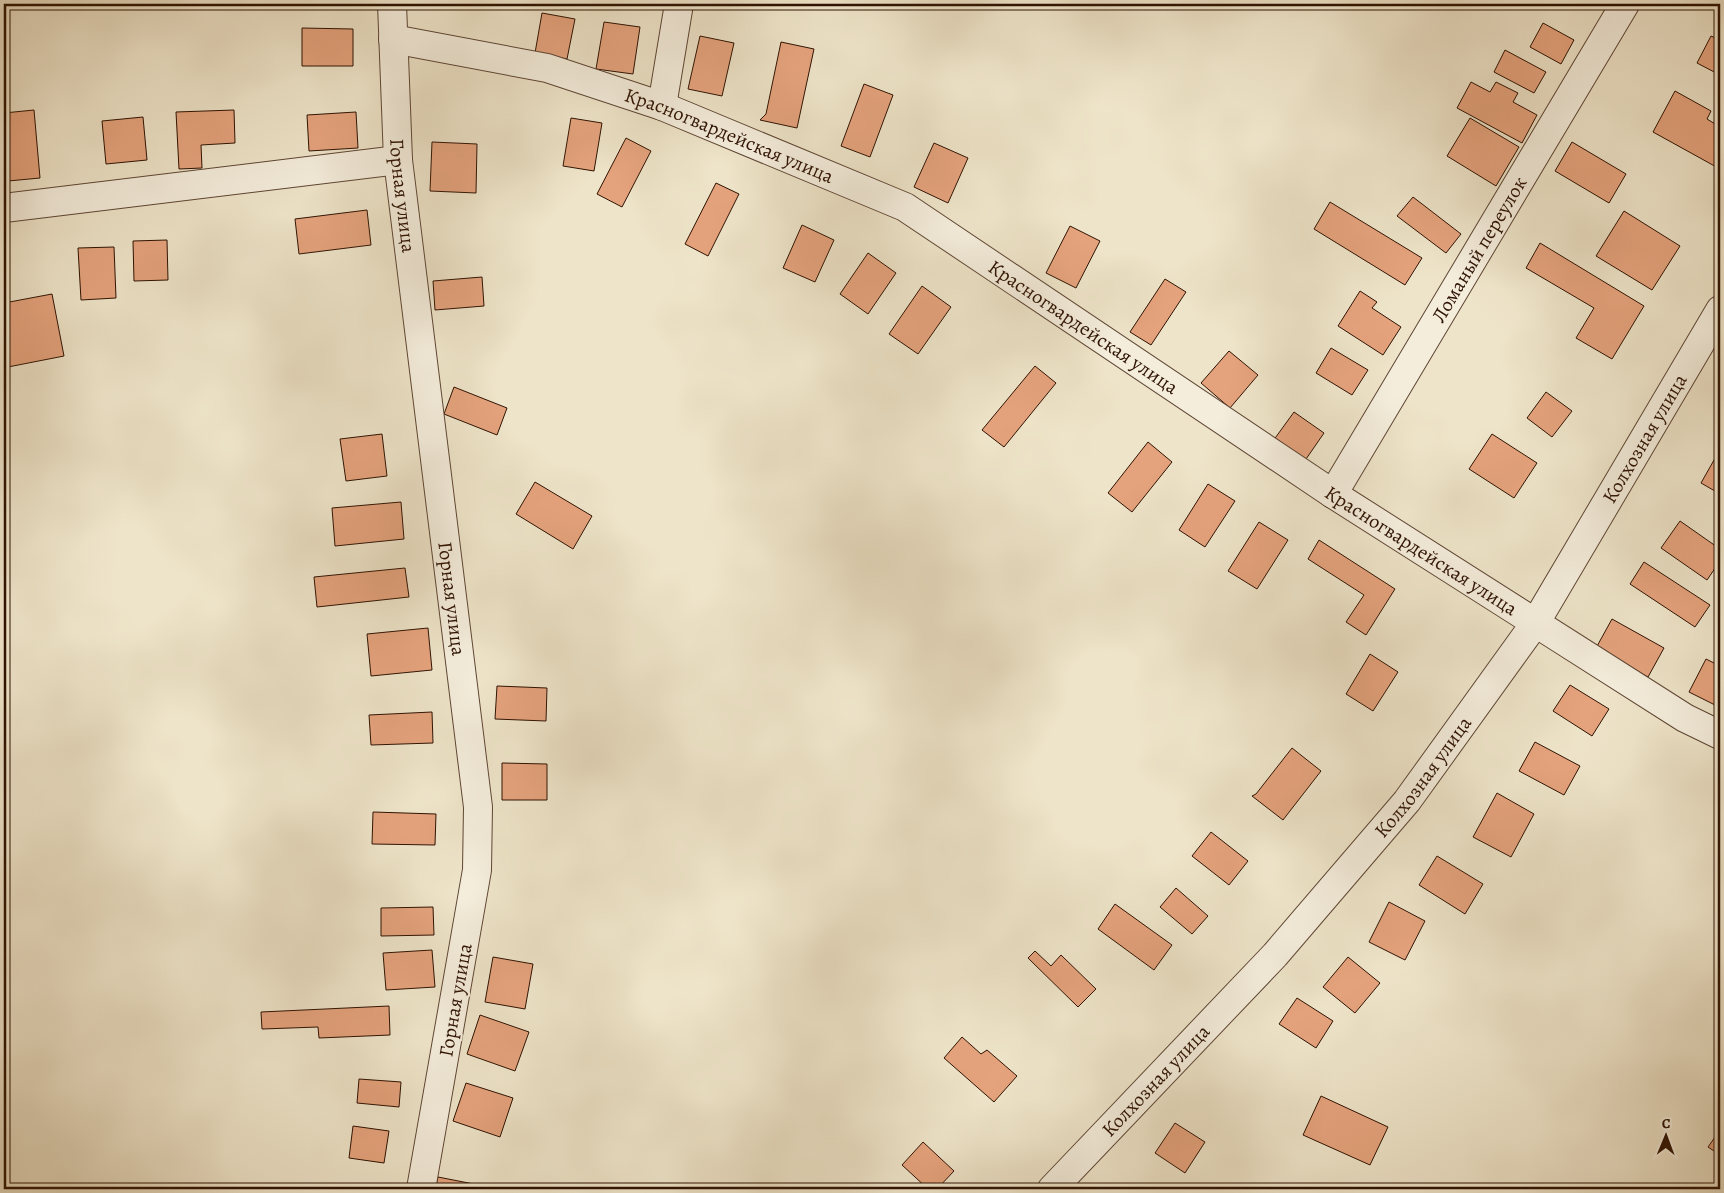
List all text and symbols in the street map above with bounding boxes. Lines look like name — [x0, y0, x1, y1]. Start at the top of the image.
street label: Красногвардейская улица — [621, 82, 838, 190]
street label: Горная улица — [383, 138, 422, 255]
street label: Ломаный переулок — [1425, 171, 1533, 328]
street label: Красногвардейская улица — [983, 254, 1184, 401]
street label: Колхозная улица — [1596, 368, 1694, 508]
street label: Красногвардейская улица — [1319, 479, 1523, 622]
street label: Горная улица — [431, 540, 472, 658]
street label: Колхозная улица — [1368, 710, 1478, 844]
street label: Горная улица — [432, 941, 479, 1059]
street label: Колхозная улица — [1096, 1018, 1217, 1143]
north arrow — [1642, 1110, 1692, 1160]
text: С — [1662, 1114, 1671, 1133]

